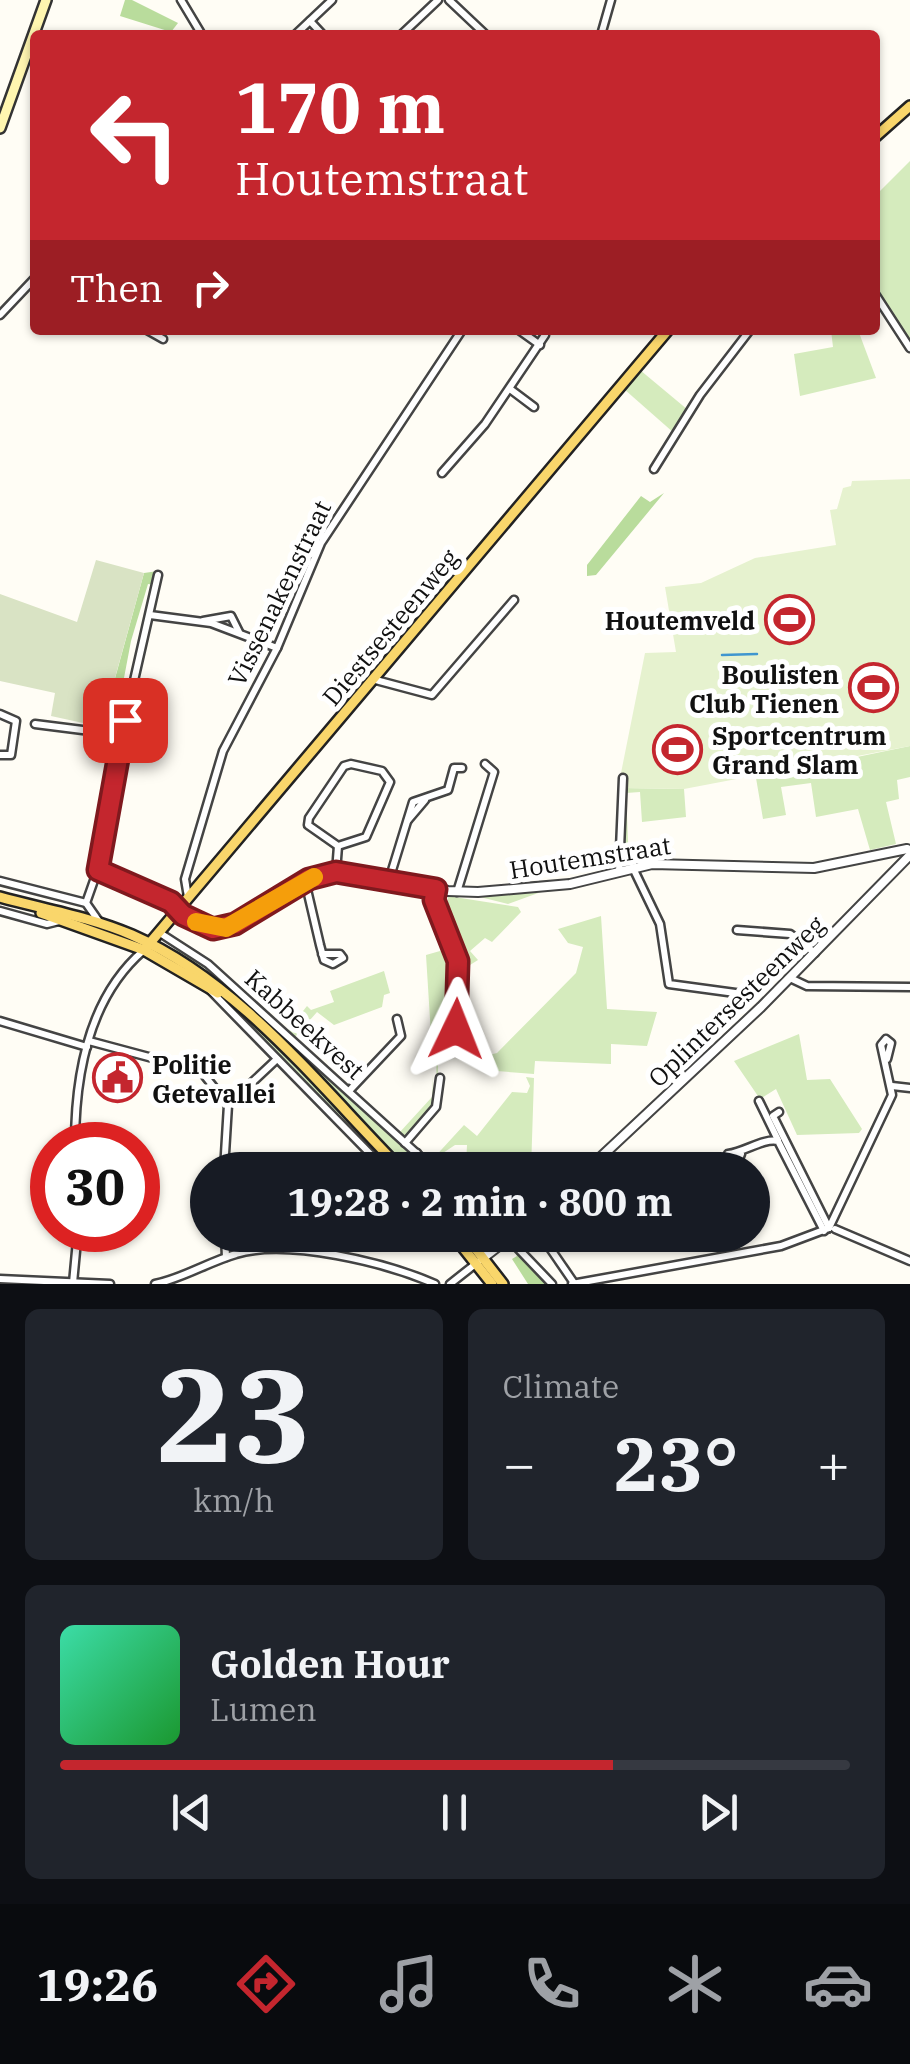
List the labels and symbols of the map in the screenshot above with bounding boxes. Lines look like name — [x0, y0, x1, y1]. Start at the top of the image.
street label: Vissenakenstraat — [220, 495, 338, 691]
street label: Diestsesteenweg — [315, 541, 466, 712]
sports icon: Houtemveld — [764, 594, 816, 646]
place label: Houtemveld — [605, 604, 755, 637]
place label: Boulisten Club Tienen — [689, 658, 839, 720]
sports icon: Boulisten Club Tienen — [848, 662, 900, 714]
pin — [83, 678, 168, 763]
place label: Sportcentrum Grand Slam — [712, 719, 886, 781]
sports icon: Sportcentrum Grand Slam — [651, 723, 703, 775]
street label: Houtemstraat — [507, 828, 673, 886]
street label: Oplintersesteenweg — [641, 908, 832, 1094]
street label: Kabbeekvest — [238, 962, 372, 1086]
position arrow — [404, 977, 508, 1081]
place label: Politie Getevallei — [152, 1048, 276, 1110]
public building icon: Politie Getevallei — [91, 1052, 143, 1104]
speed limit sign: 30 — [30, 1122, 160, 1252]

